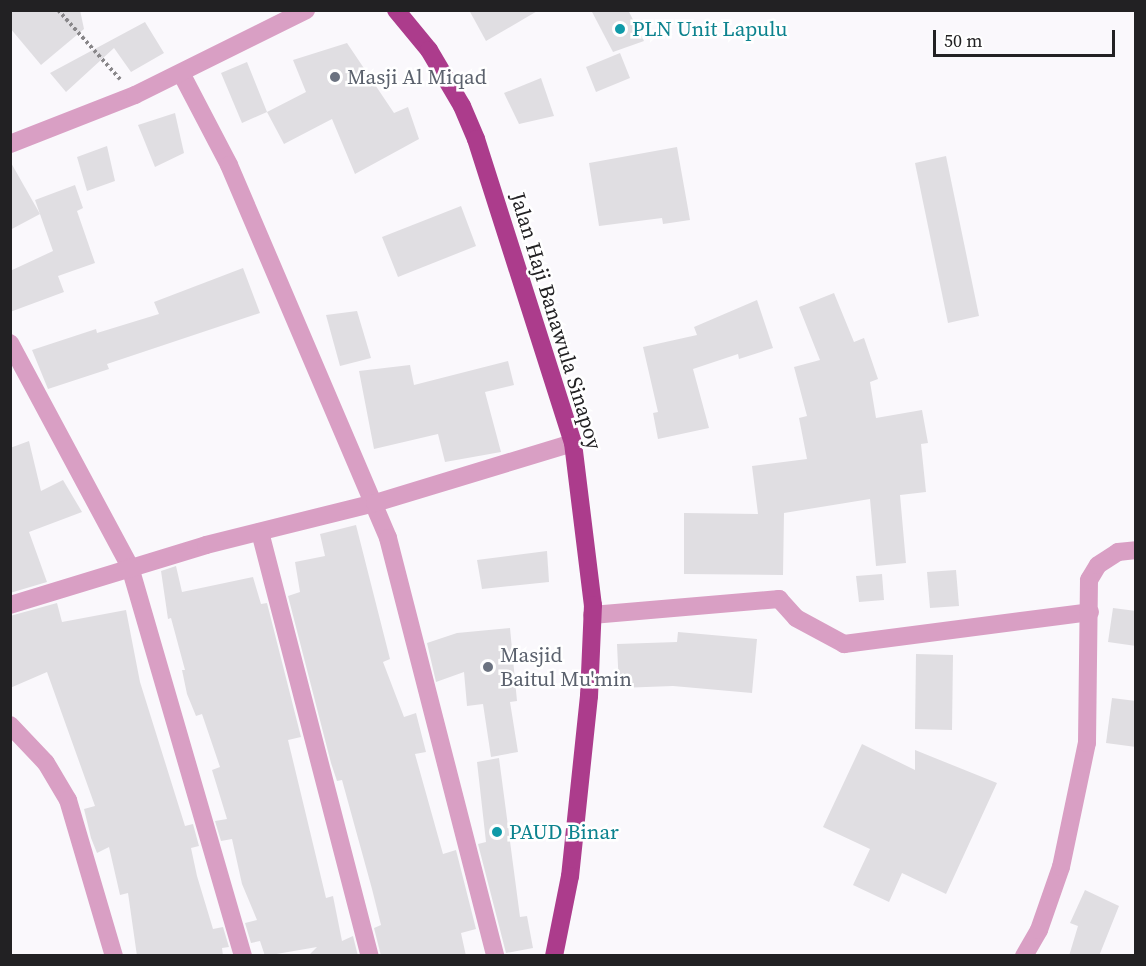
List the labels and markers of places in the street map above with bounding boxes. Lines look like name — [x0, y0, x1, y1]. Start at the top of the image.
place label: PLN Unit Lapulu — [632, 16, 787, 42]
marker: PLN Unit Lapulu — [613, 22, 627, 36]
place label: Masji Al Miqad — [347, 64, 487, 90]
marker: Masji Al Miqad — [328, 70, 342, 84]
place label: Masjid Baitul Mu'min — [500, 642, 632, 692]
marker: Masjid Baitul Mu'min — [481, 660, 495, 674]
place label: PAUD Binar — [509, 819, 619, 845]
marker: PAUD Binar — [490, 825, 504, 839]

